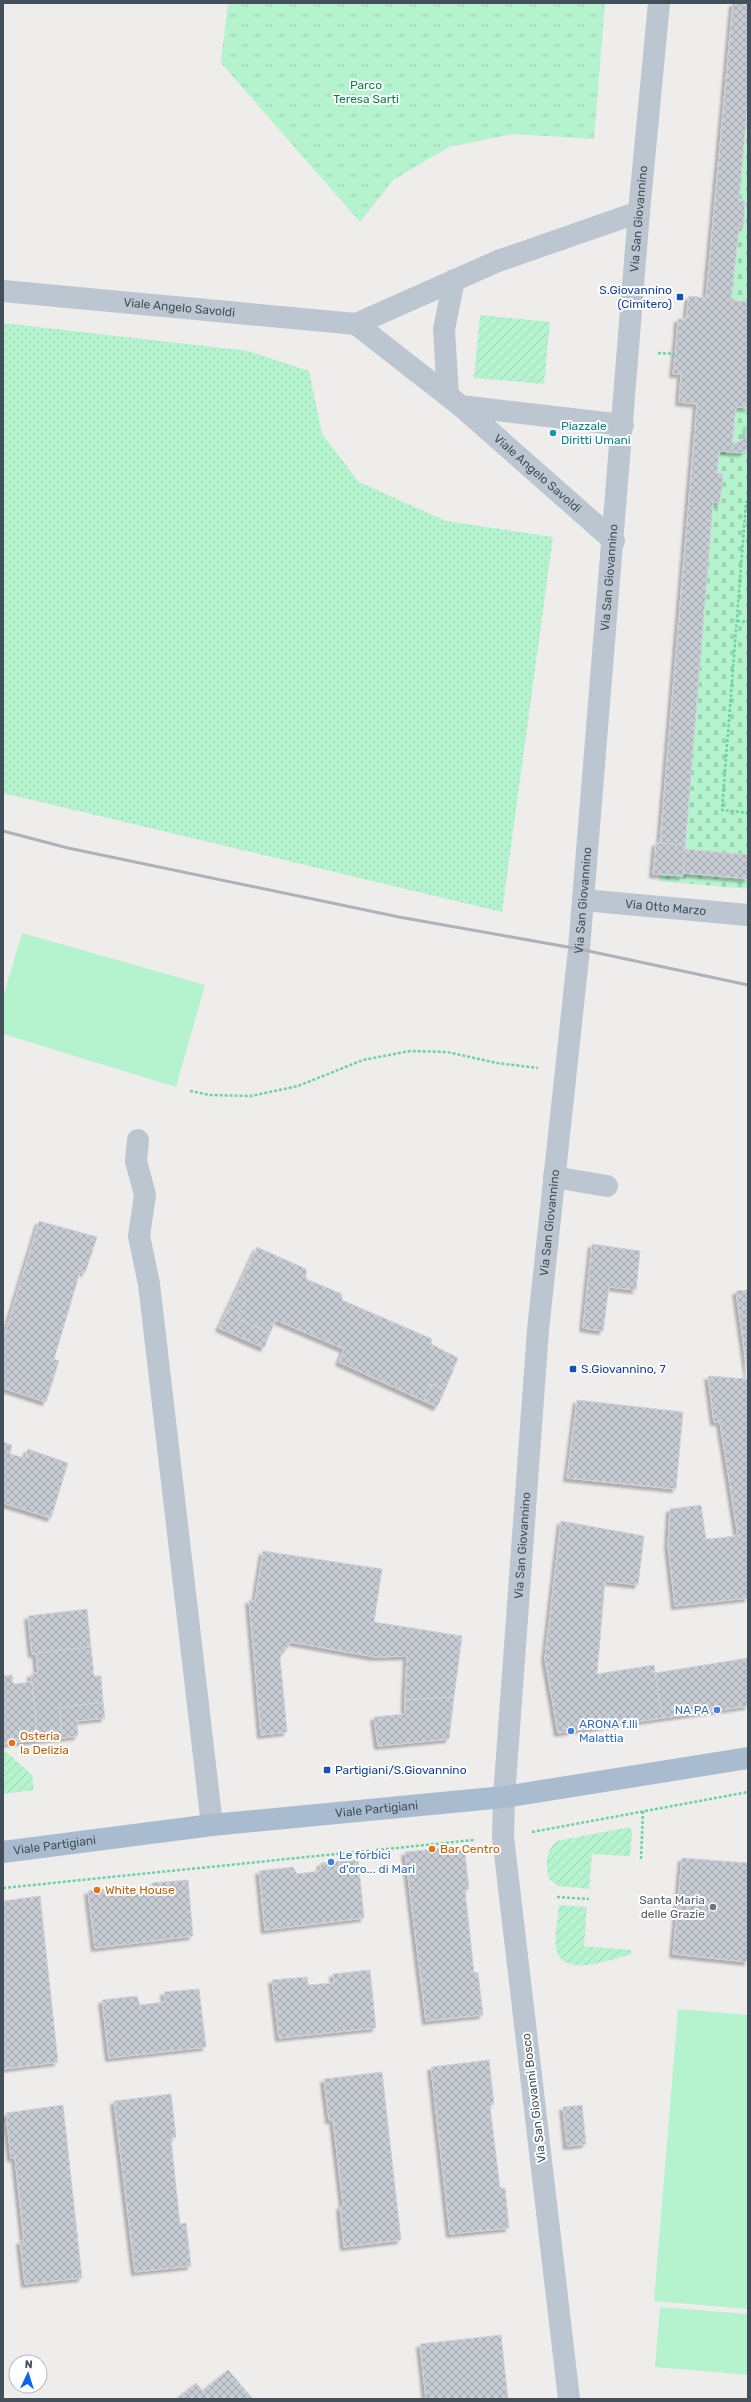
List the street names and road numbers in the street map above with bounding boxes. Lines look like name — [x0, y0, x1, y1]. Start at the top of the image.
street label: Via San Giovannino — [627, 165, 650, 273]
street label: Viale Angelo Savoldi — [123, 295, 236, 320]
street label: Viale Angelo Savoldi — [491, 431, 584, 516]
street label: Via San Giovannino — [598, 523, 621, 631]
street label: Via San Giovannino — [572, 846, 594, 955]
street label: Via Otto Marzo — [625, 897, 707, 918]
street label: Via San Giovannino — [537, 1169, 562, 1277]
street label: Via San Giovannino — [511, 1492, 533, 1599]
street label: Viale Partigiani — [334, 1798, 419, 1820]
street label: Viale Partigiani — [12, 1833, 97, 1858]
street label: Via San Giovanni Bosco — [519, 2032, 549, 2164]

